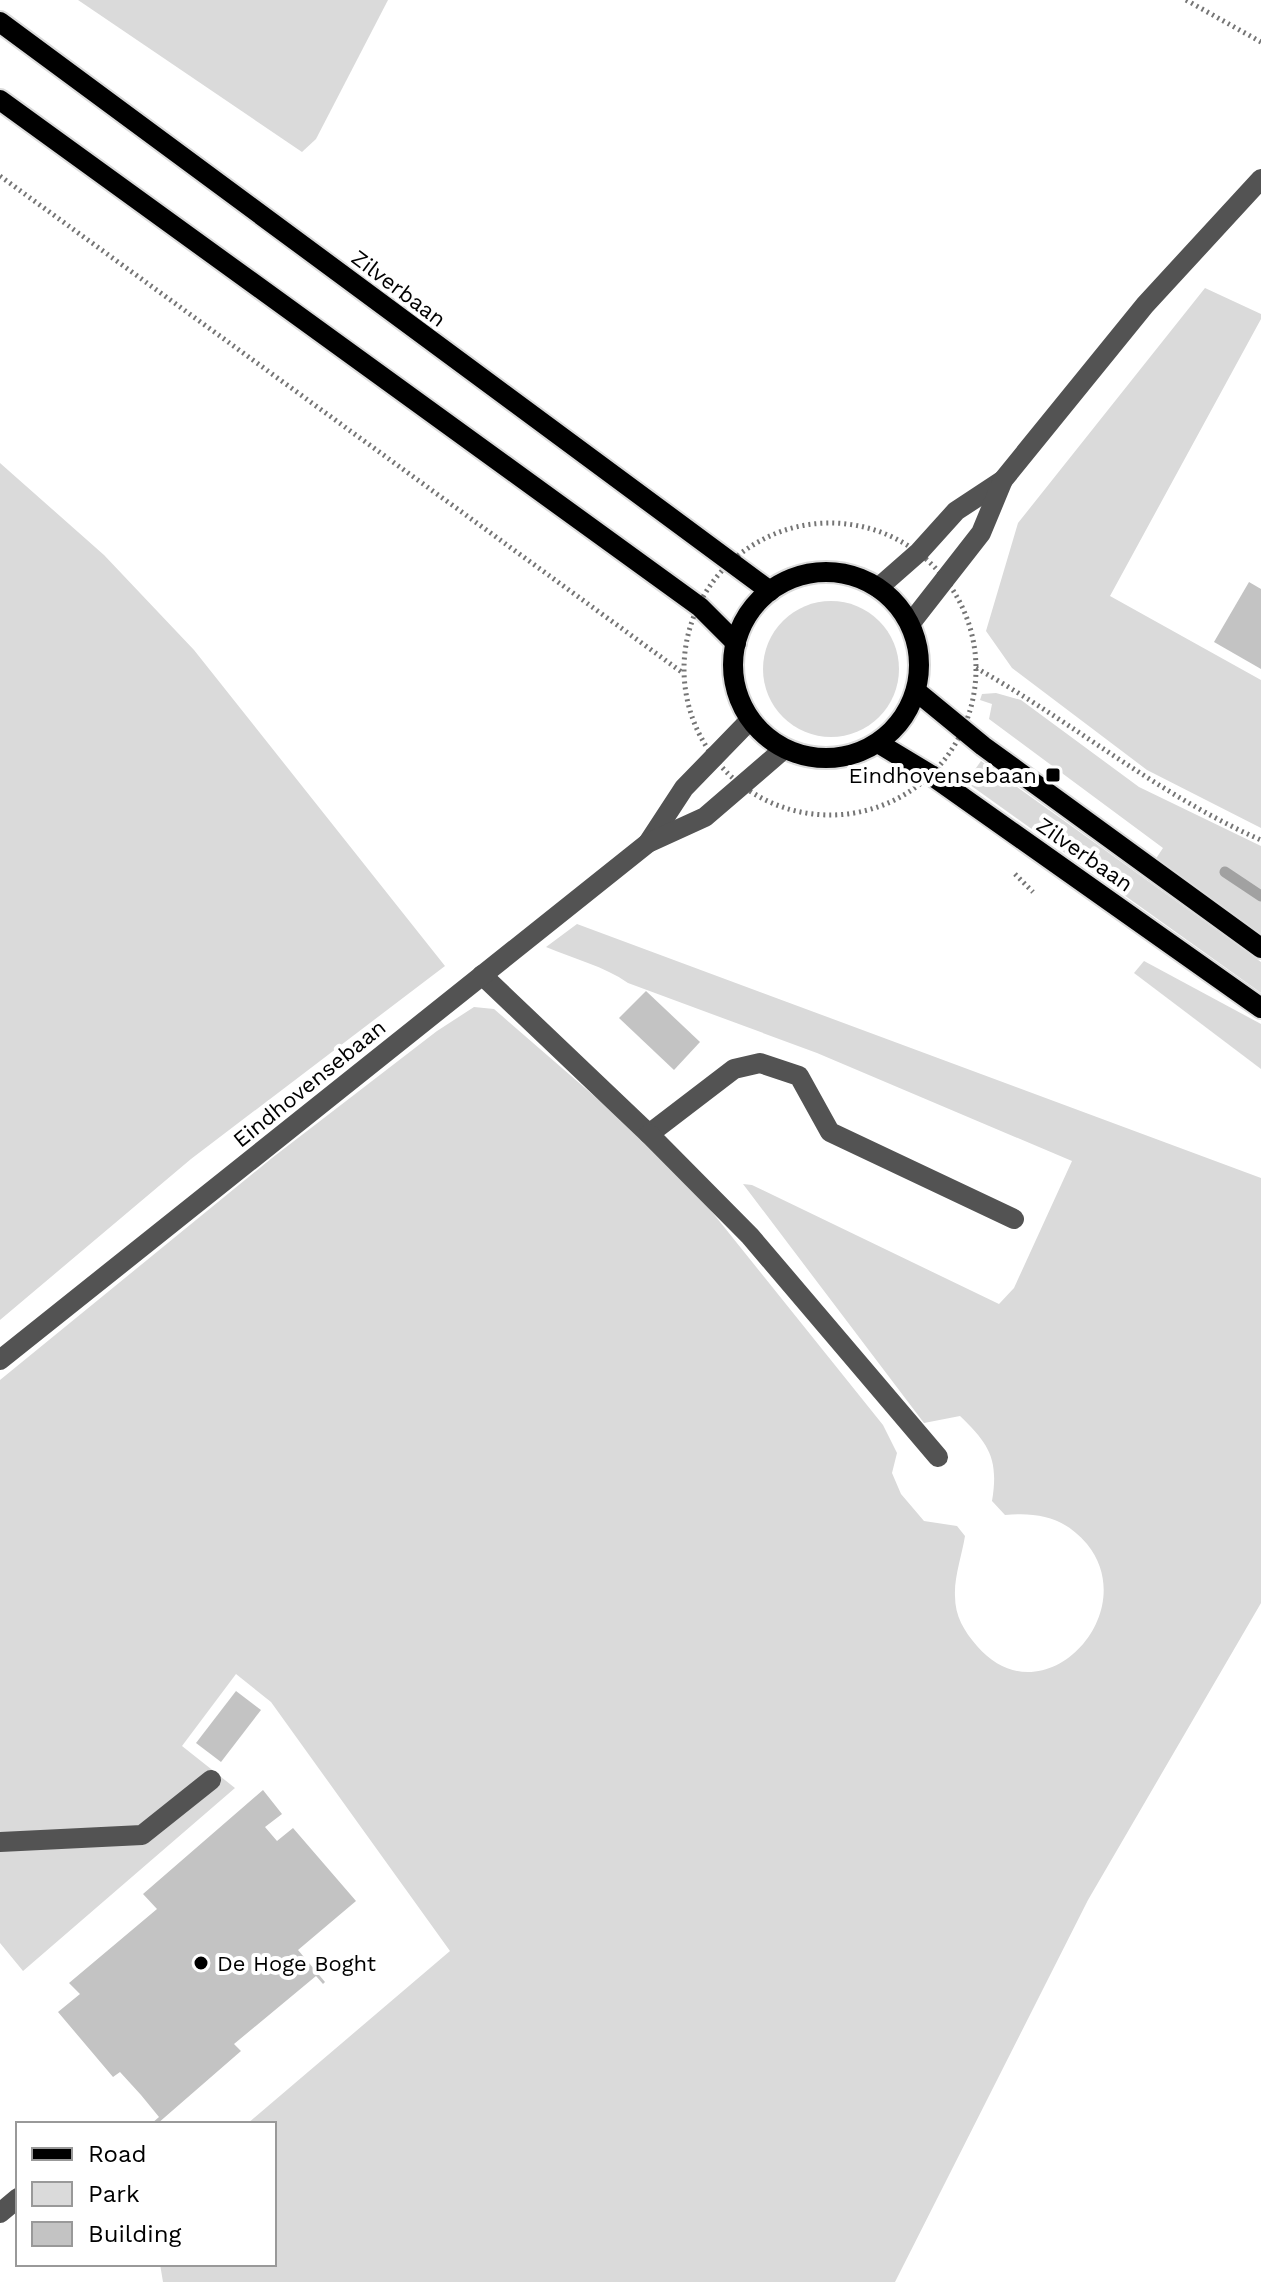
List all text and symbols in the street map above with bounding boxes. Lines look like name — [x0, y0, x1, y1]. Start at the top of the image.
street label: Zilverbaan — [347, 245, 451, 332]
place label: Eindhovensebaan — [849, 763, 1037, 788]
marker: Eindhovensebaan — [1044, 766, 1062, 784]
street label: Zilverbaan — [1032, 812, 1138, 897]
street label: Eindhovensebaan — [228, 1014, 390, 1152]
place label: De Hoge Boght — [217, 1951, 376, 1976]
marker: De Hoge Boght — [192, 1954, 210, 1972]
legend — [16, 2122, 276, 2266]
text: Road — [88, 2140, 147, 2168]
text: Park — [88, 2180, 140, 2208]
text: Building — [88, 2220, 181, 2248]

